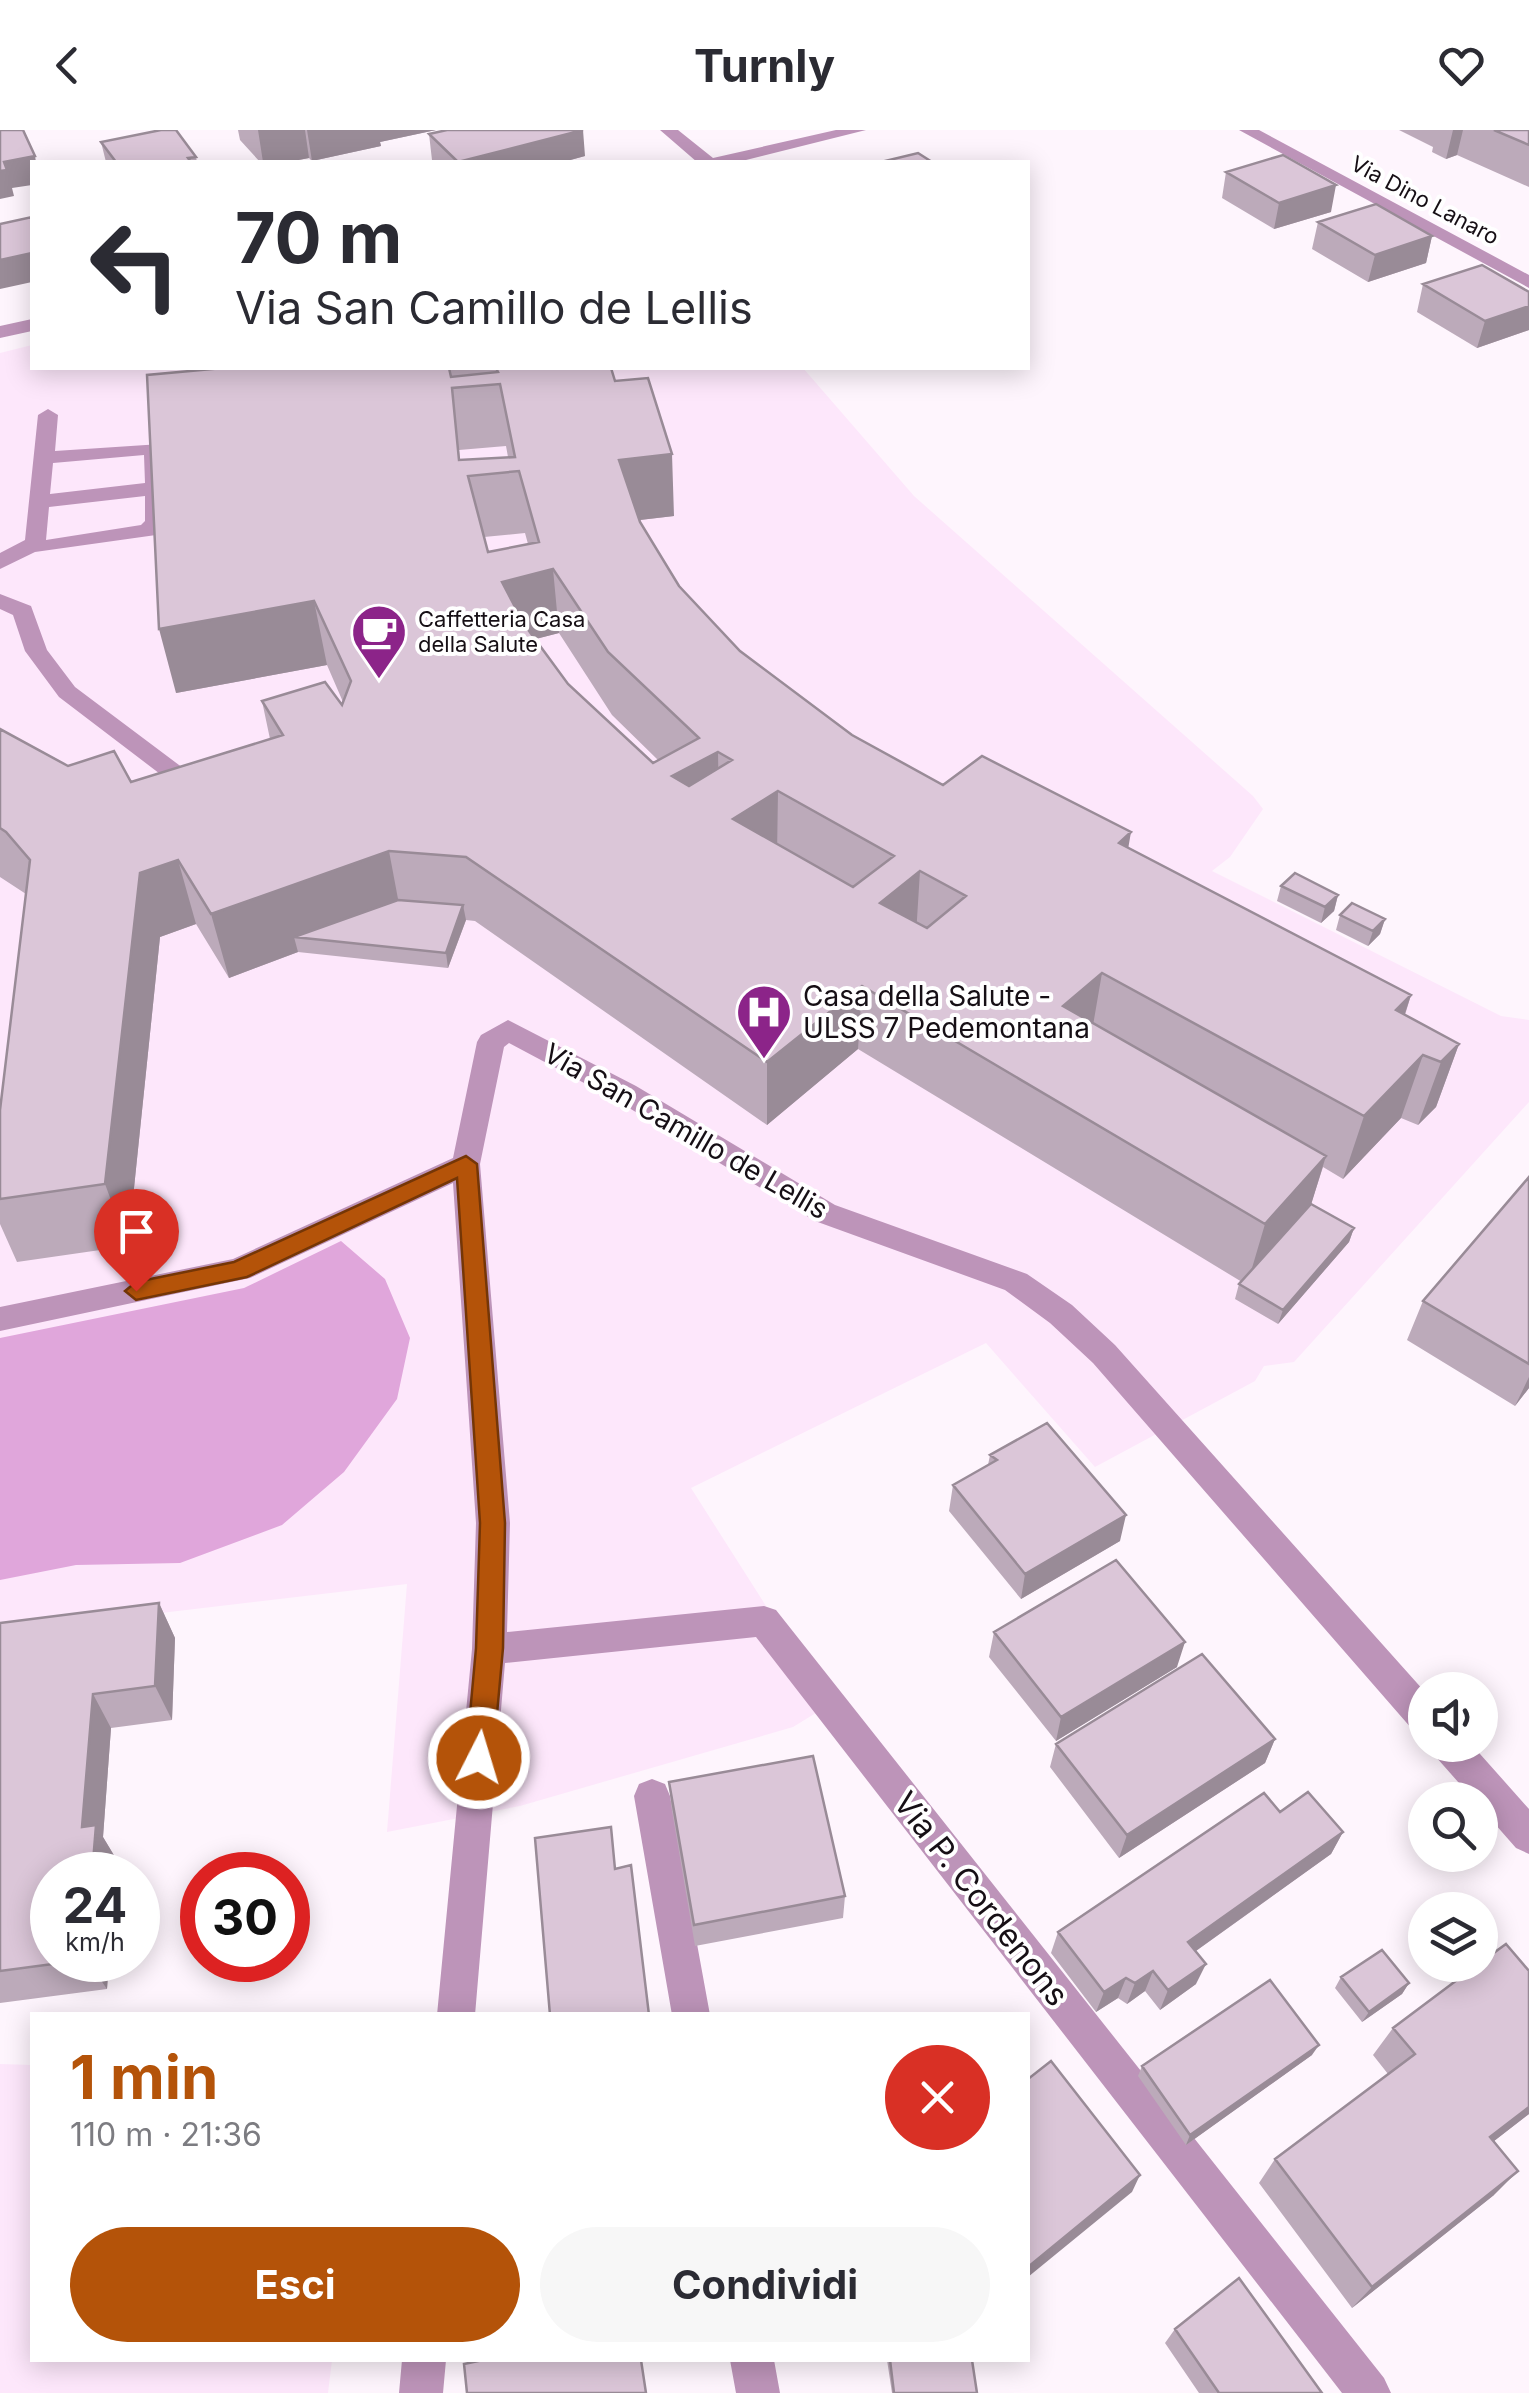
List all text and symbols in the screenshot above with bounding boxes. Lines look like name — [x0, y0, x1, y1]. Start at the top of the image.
icon: back — [40, 38, 95, 93]
text: Turnly — [694, 38, 835, 93]
icon: heart — [1434, 38, 1489, 93]
street label: Via Dino Lanaro — [1347, 150, 1503, 250]
text: 70 m — [235, 195, 402, 280]
icon: left — [70, 200, 200, 330]
text: Via San Camillo de Lellis — [235, 280, 753, 335]
cafe icon: Caffetteria Casa della Salute — [349, 602, 409, 681]
place label: Caffetteria Casa della Salute — [418, 606, 585, 657]
place label: Casa della Salute - ULSS 7 Pedemontana — [803, 979, 1090, 1045]
hospital icon: Casa della Salute - ULSS 7 Pedemontana — [734, 982, 794, 1061]
street label: Via San Camillo de Lellis — [538, 1036, 834, 1226]
pin — [94, 1189, 179, 1292]
icon: arrive — [109, 1204, 164, 1259]
map controls — [1408, 1672, 1498, 1982]
button: sound — [1408, 1672, 1498, 1762]
position arrow — [427, 1706, 531, 1810]
button: search — [1408, 1782, 1498, 1872]
street label: Via P. Cordenons — [886, 1784, 1077, 2013]
speed limit sign: 30 — [180, 1852, 310, 1982]
text: 24 — [63, 1875, 127, 1935]
button: layers — [1408, 1892, 1498, 1982]
text: km/h — [65, 1927, 125, 1957]
text: 1 min — [70, 2041, 218, 2113]
button: close — [885, 2045, 990, 2150]
text: 110 m · 21:36 — [70, 2115, 262, 2154]
button: Esci — [70, 2227, 520, 2342]
button: Condividi — [540, 2227, 990, 2342]

